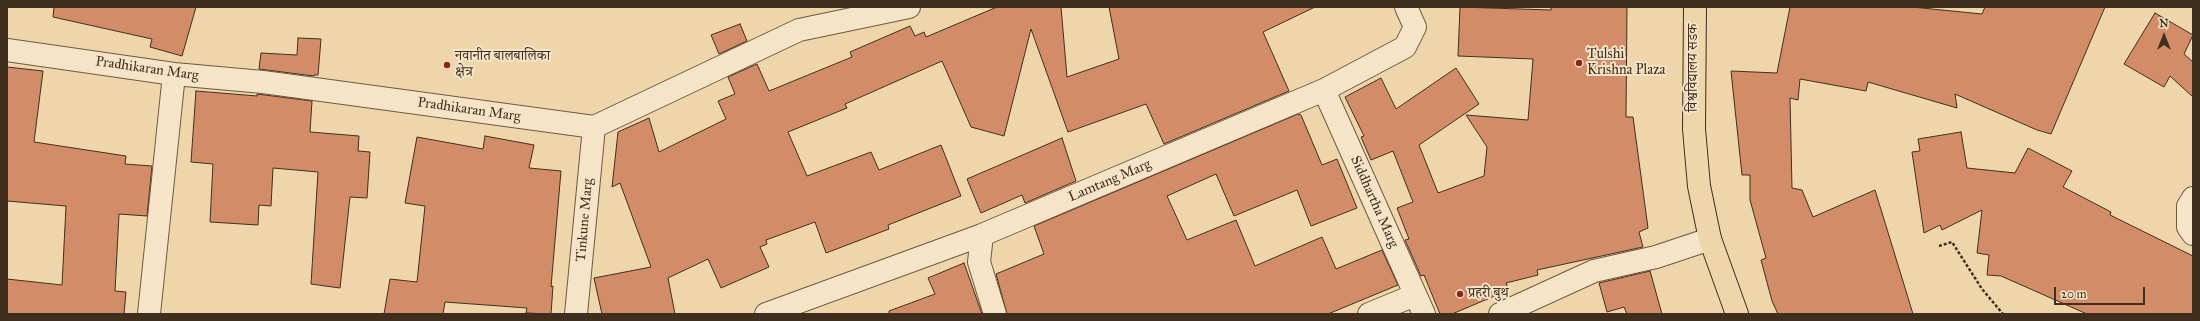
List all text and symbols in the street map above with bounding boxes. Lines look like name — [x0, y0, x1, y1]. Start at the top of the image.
north arrow — [2144, 16, 2184, 56]
text: N — [2159, 17, 2169, 30]
street label: विश्वविद्यालय सडक — [1686, 24, 1702, 112]
place label: Tulshi Krishna Plaza — [1587, 47, 1666, 80]
place label: नवानीत बालबालिका क्षेत्र — [455, 49, 550, 82]
street label: Pradhikaran Marg — [94, 53, 200, 85]
marker: Tulshi Krishna Plaza — [1574, 58, 1584, 68]
marker: नवानीत बालबालिका क्षेत्र — [442, 60, 452, 70]
street label: Pradhikaran Marg — [416, 94, 522, 126]
street label: Siddhartha Marg — [1346, 154, 1402, 250]
street label: Lamtang Marg — [1066, 156, 1154, 206]
street label: Tinkune Marg — [573, 178, 597, 262]
scale bar — [2056, 279, 2147, 305]
place label: प्रहरी बुथ — [1468, 286, 1509, 302]
text: 20 m — [2061, 287, 2087, 301]
marker: प्रहरी बुथ — [1455, 289, 1465, 299]

